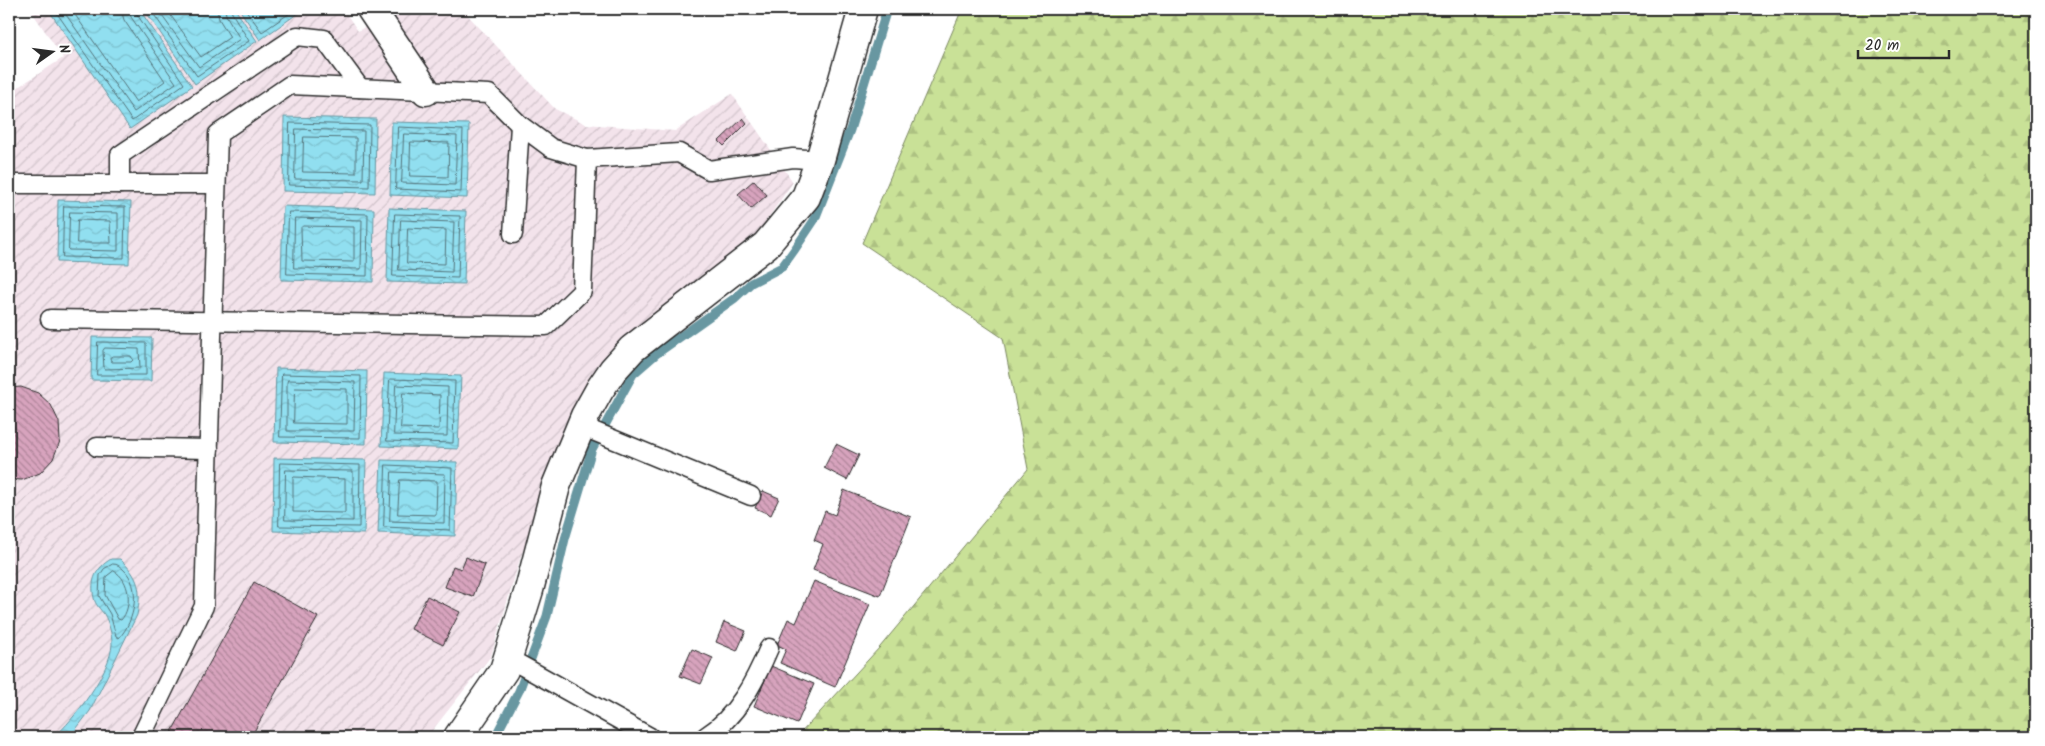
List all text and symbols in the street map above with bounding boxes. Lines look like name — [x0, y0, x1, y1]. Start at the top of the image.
north arrow — [28, 28, 78, 78]
scale bar — [1858, 28, 1949, 60]
text: 20 m — [1865, 34, 1899, 58]
text: N — [52, 42, 75, 56]

